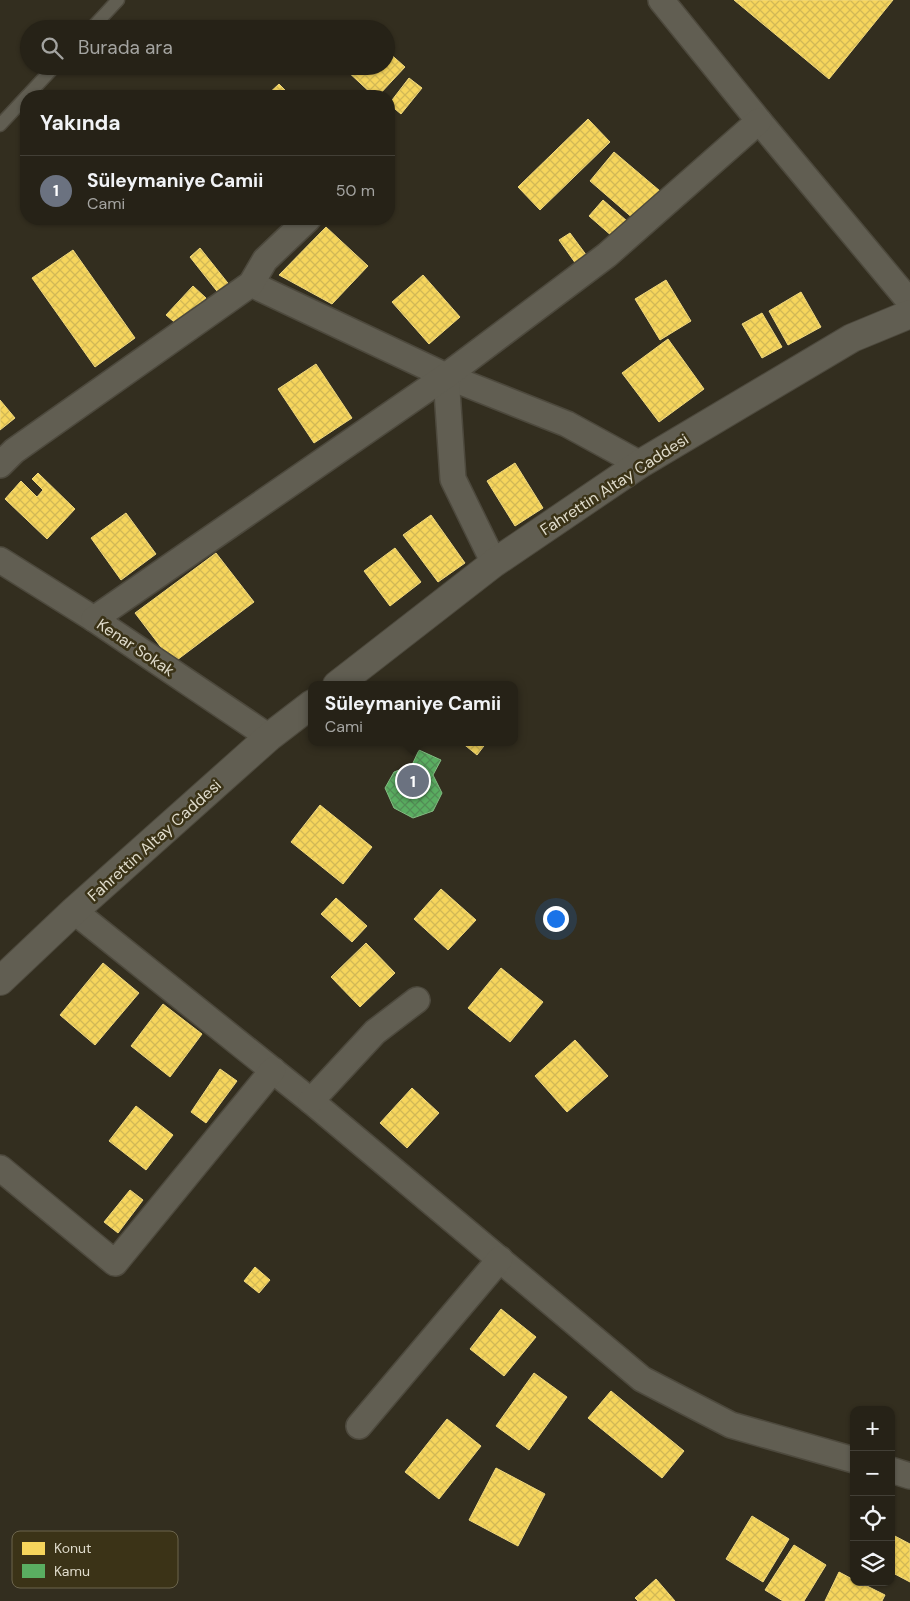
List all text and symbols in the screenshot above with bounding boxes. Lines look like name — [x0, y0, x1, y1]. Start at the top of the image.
search box — [20, 20, 395, 75]
icon: search — [38, 34, 66, 62]
text: Burada ara — [78, 35, 173, 60]
text: Yakında — [40, 109, 121, 137]
text: Süleymaniye Camii — [87, 168, 263, 193]
text: 1 — [53, 180, 59, 201]
text: 50 m — [336, 180, 375, 201]
text: Cami — [87, 193, 125, 214]
street label: Fahrettin Altay Caddesi — [536, 429, 693, 540]
street label: Kenar Sokak — [93, 614, 179, 681]
popup — [308, 681, 518, 746]
text: Süleymaniye Camii — [325, 691, 501, 716]
text: Cami — [325, 716, 363, 737]
pin: 1 — [397, 762, 429, 800]
street label: Fahrettin Altay Caddesi — [83, 775, 226, 906]
your location — [543, 906, 569, 932]
map controls — [850, 1406, 895, 1586]
button: + — [850, 1406, 895, 1451]
button: − — [850, 1451, 895, 1496]
button: locate — [850, 1496, 895, 1541]
legend — [12, 1531, 178, 1588]
text: Konut — [54, 1539, 92, 1557]
button: layers — [850, 1541, 895, 1586]
text: Kamu — [54, 1562, 90, 1580]

